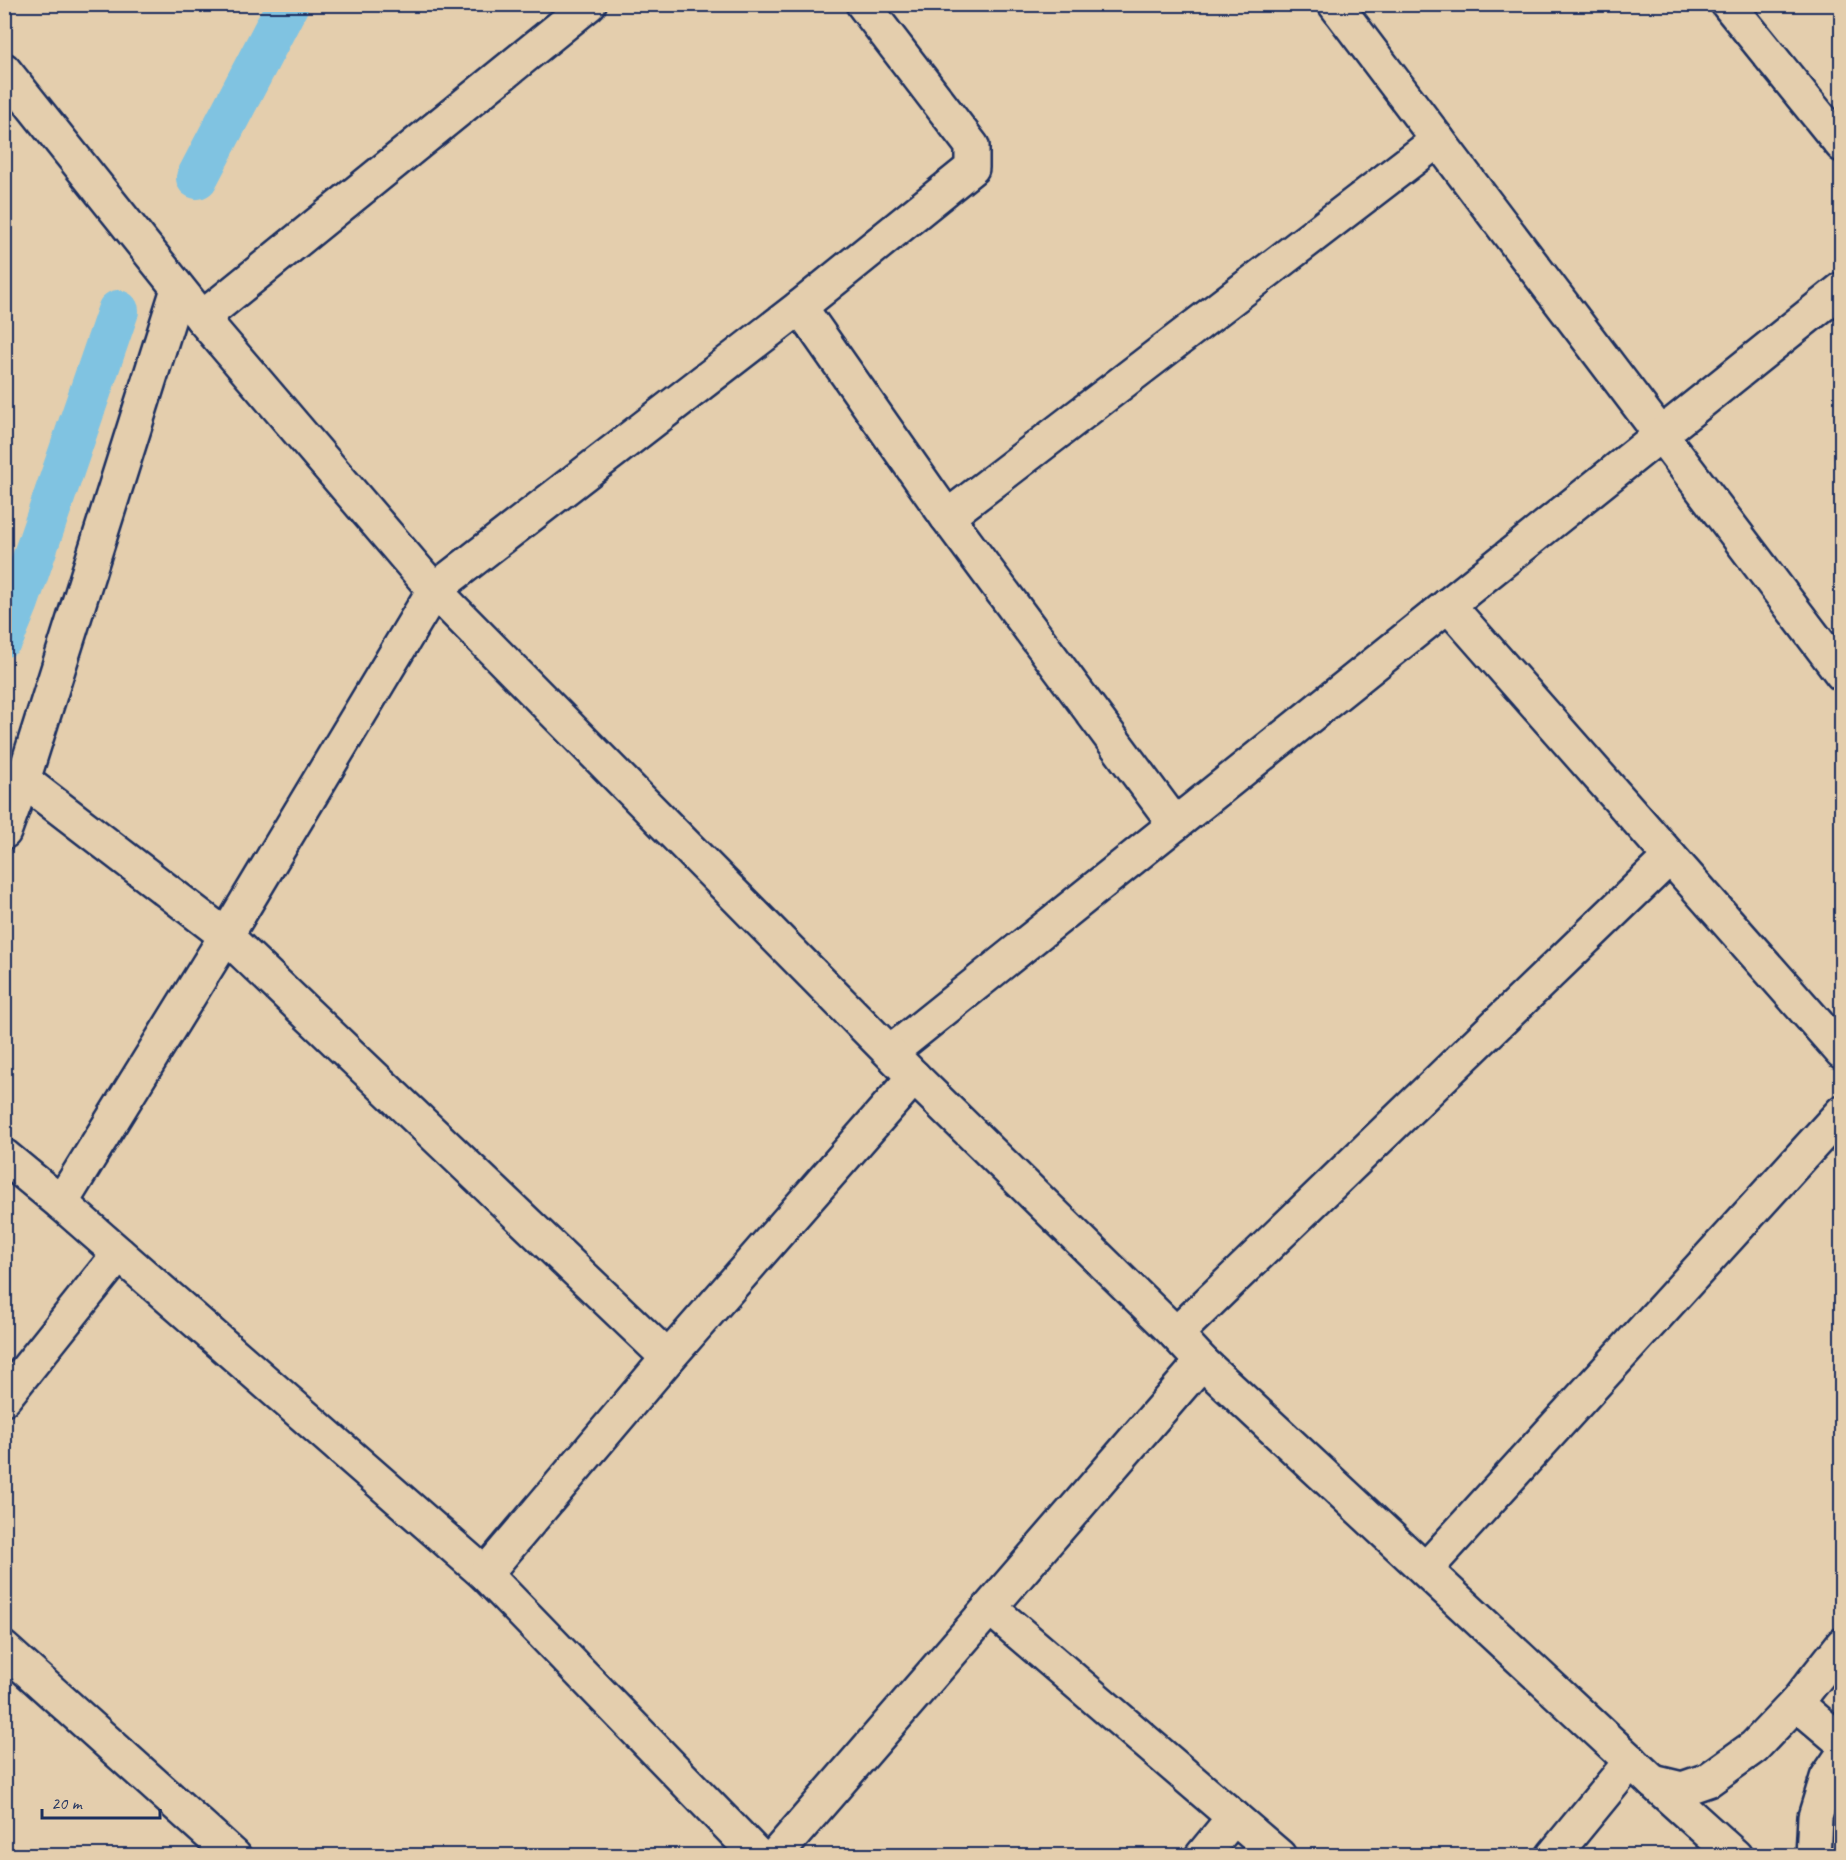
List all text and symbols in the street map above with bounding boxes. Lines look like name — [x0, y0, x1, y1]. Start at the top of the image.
scale bar — [42, 1782, 160, 1820]
text: 20 m — [51, 1792, 84, 1814]

